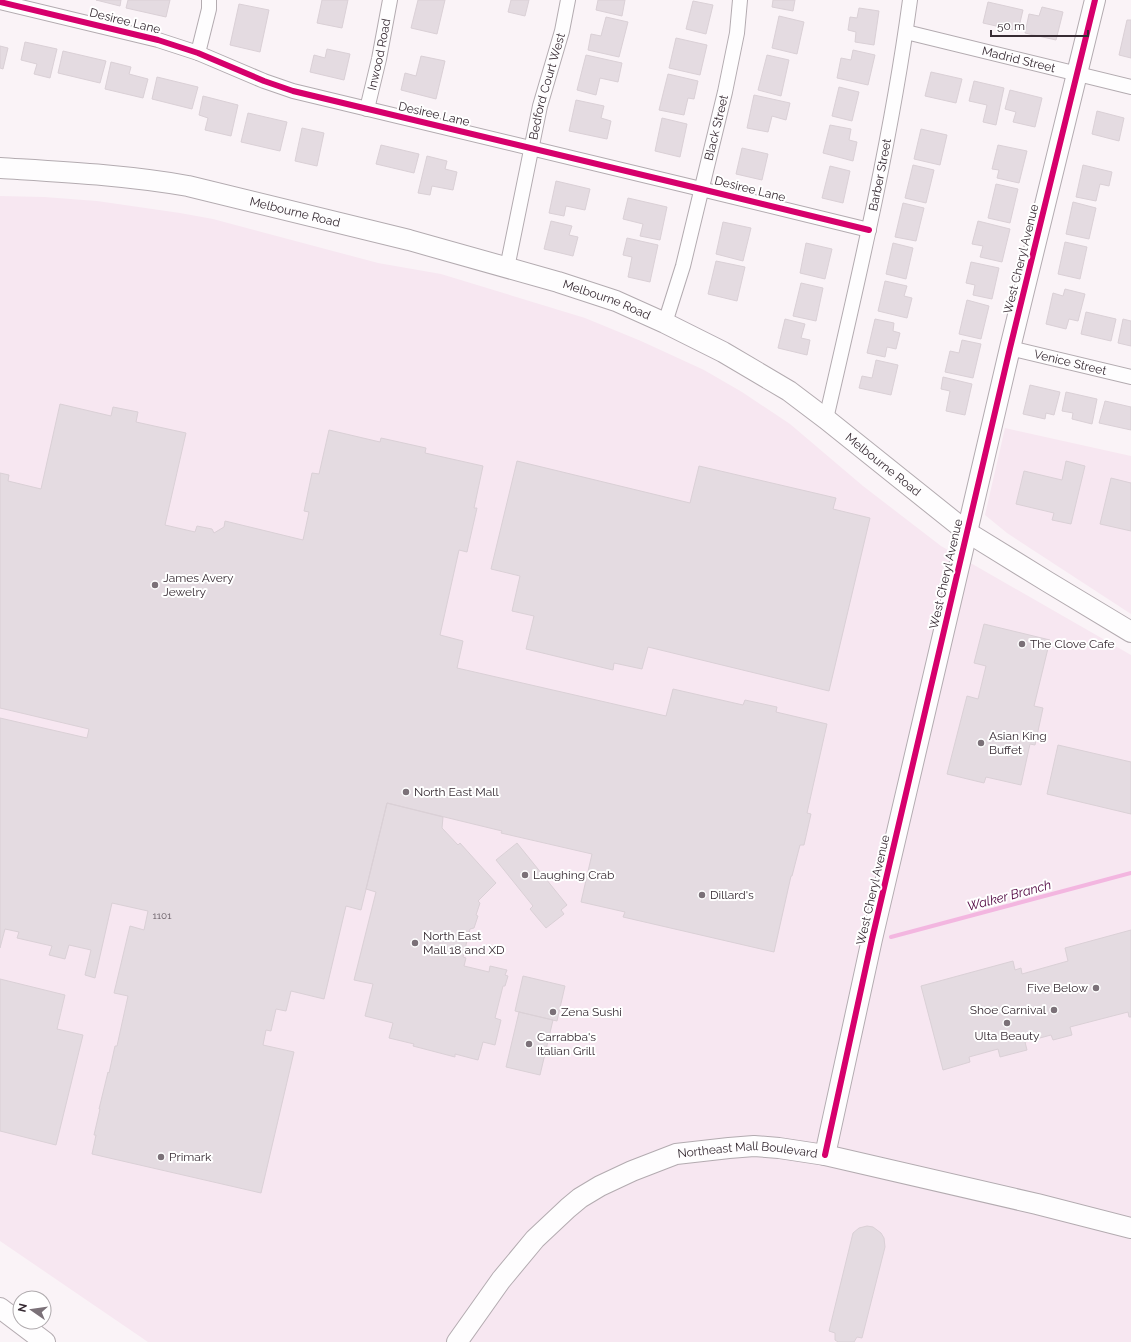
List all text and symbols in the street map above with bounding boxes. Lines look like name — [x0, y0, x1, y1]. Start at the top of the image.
street label: Desiree Lane — [88, 5, 162, 37]
scale bar — [991, 12, 1088, 38]
street label: Inwood Road — [365, 17, 393, 92]
text: 50 m — [997, 19, 1025, 33]
street label: Bedford Court West — [526, 31, 568, 141]
street label: Madrid Street — [981, 44, 1057, 75]
street label: Black Street — [702, 93, 731, 162]
street label: Desiree Lane — [397, 99, 471, 129]
street label: Barber Street — [866, 138, 894, 212]
street label: Desiree Lane — [713, 173, 787, 205]
street label: Melbourne Road — [248, 194, 342, 230]
street label: West Cheryl Avenue — [1001, 203, 1041, 315]
street label: Melbourne Road — [561, 277, 653, 323]
street label: Venice Street — [1033, 347, 1108, 378]
street label: Melbourne Road — [843, 430, 924, 499]
street label: West Cheryl Avenue — [927, 518, 965, 630]
place label: James Avery Jewelry — [163, 571, 234, 599]
marker: James Avery Jewelry — [150, 580, 160, 590]
place label: The Clove Cafe — [1030, 637, 1115, 651]
marker: The Clove Cafe — [1017, 639, 1027, 649]
place label: Asian King Buffet — [989, 729, 1047, 757]
marker: Asian King Buffet — [976, 738, 986, 748]
place label: North East Mall — [414, 785, 500, 799]
marker: North East Mall — [401, 787, 411, 797]
street label: West Cheryl Avenue — [854, 834, 892, 946]
place label: Laughing Crab — [533, 868, 615, 882]
marker: Laughing Crab — [520, 870, 530, 880]
water label: Walker Branch — [965, 877, 1053, 914]
place label: Dillard's — [710, 888, 754, 902]
marker: Dillard's — [697, 890, 707, 900]
house number: 1101 — [153, 910, 172, 921]
place label: North East Mall 18 and XD — [423, 929, 505, 957]
marker: North East Mall 18 and XD — [410, 938, 420, 948]
place label: Five Below — [1027, 981, 1088, 995]
marker: Five Below — [1091, 983, 1101, 993]
place label: Shoe Carnival — [970, 1003, 1047, 1017]
place label: Zena Sushi — [561, 1005, 622, 1019]
marker: Shoe Carnival — [1049, 1005, 1059, 1015]
marker: Zena Sushi — [548, 1007, 558, 1017]
marker: Ulta Beauty — [1002, 1018, 1012, 1028]
place label: Ulta Beauty — [974, 1029, 1040, 1043]
place label: Carrabba's Italian Grill — [537, 1030, 596, 1058]
marker: Carrabba's Italian Grill — [524, 1039, 534, 1049]
street label: Northeast Mall Boulevard — [677, 1139, 819, 1161]
place label: Primark — [169, 1150, 212, 1164]
marker: Primark — [156, 1152, 166, 1162]
north arrow — [12, 1290, 52, 1330]
text: N — [15, 1302, 30, 1313]

